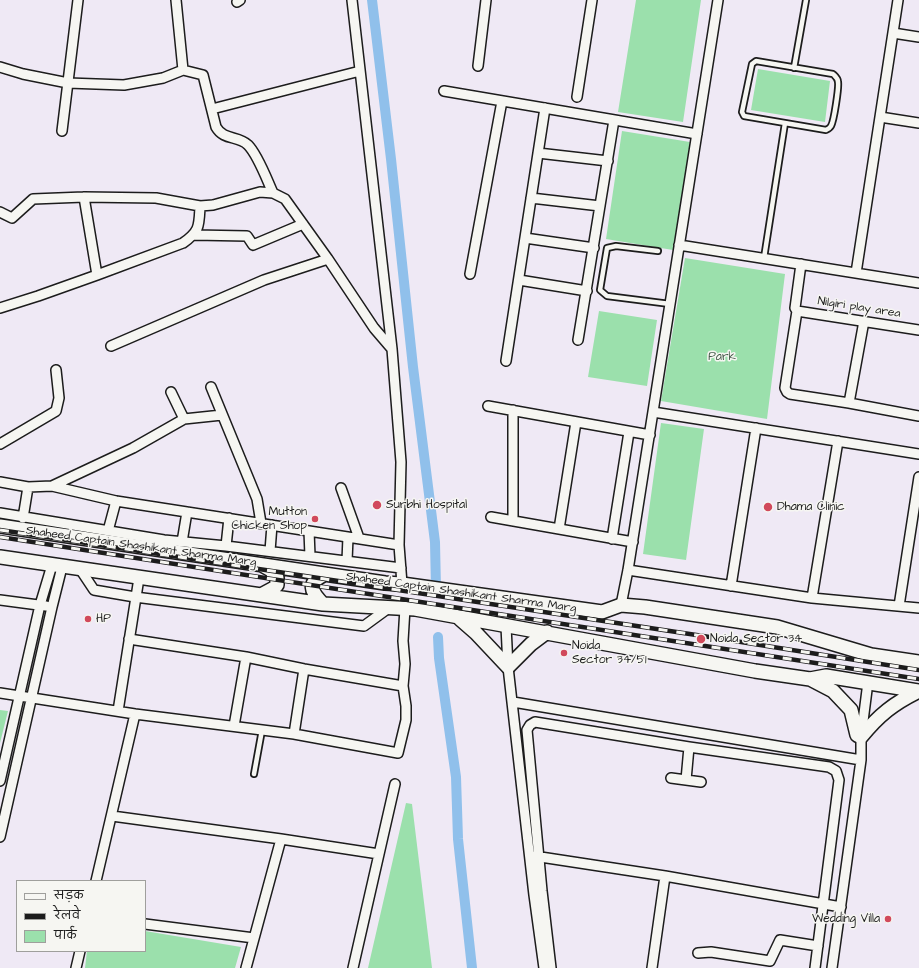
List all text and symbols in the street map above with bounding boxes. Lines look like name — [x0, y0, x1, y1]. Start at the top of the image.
street label: Nilgiri play area — [816, 294, 902, 322]
park label: Park — [708, 350, 736, 364]
place label: Surbhi Hospital — [386, 498, 467, 512]
marker: Surbhi Hospital — [371, 499, 383, 511]
place label: Dhama Clinic — [777, 500, 845, 514]
marker: Dhama Clinic — [762, 501, 774, 513]
place label: Mutton Chicken Shop — [231, 505, 307, 533]
marker: Mutton Chicken Shop — [310, 514, 320, 524]
street label: Shaheed Captain Shashikant Sharma Marg — [25, 524, 257, 570]
street label: Shaheed Captain Shashikant Sharma Marg — [345, 570, 577, 616]
place label: HP — [96, 612, 111, 626]
marker: HP — [83, 614, 93, 624]
place label: Noida Sector 34 — [710, 632, 802, 646]
marker: Noida Sector 34 — [695, 633, 707, 645]
place label: Noida Sector 34/51 — [572, 639, 647, 667]
marker: Noida Sector 34/51 — [559, 648, 569, 658]
legend — [16, 880, 146, 952]
text: सड़क — [54, 887, 84, 904]
text: रेलवे — [54, 907, 80, 924]
place label: Wedding Villa — [812, 912, 880, 926]
marker: Wedding Villa — [883, 914, 893, 924]
text: पार्क — [54, 927, 77, 944]

